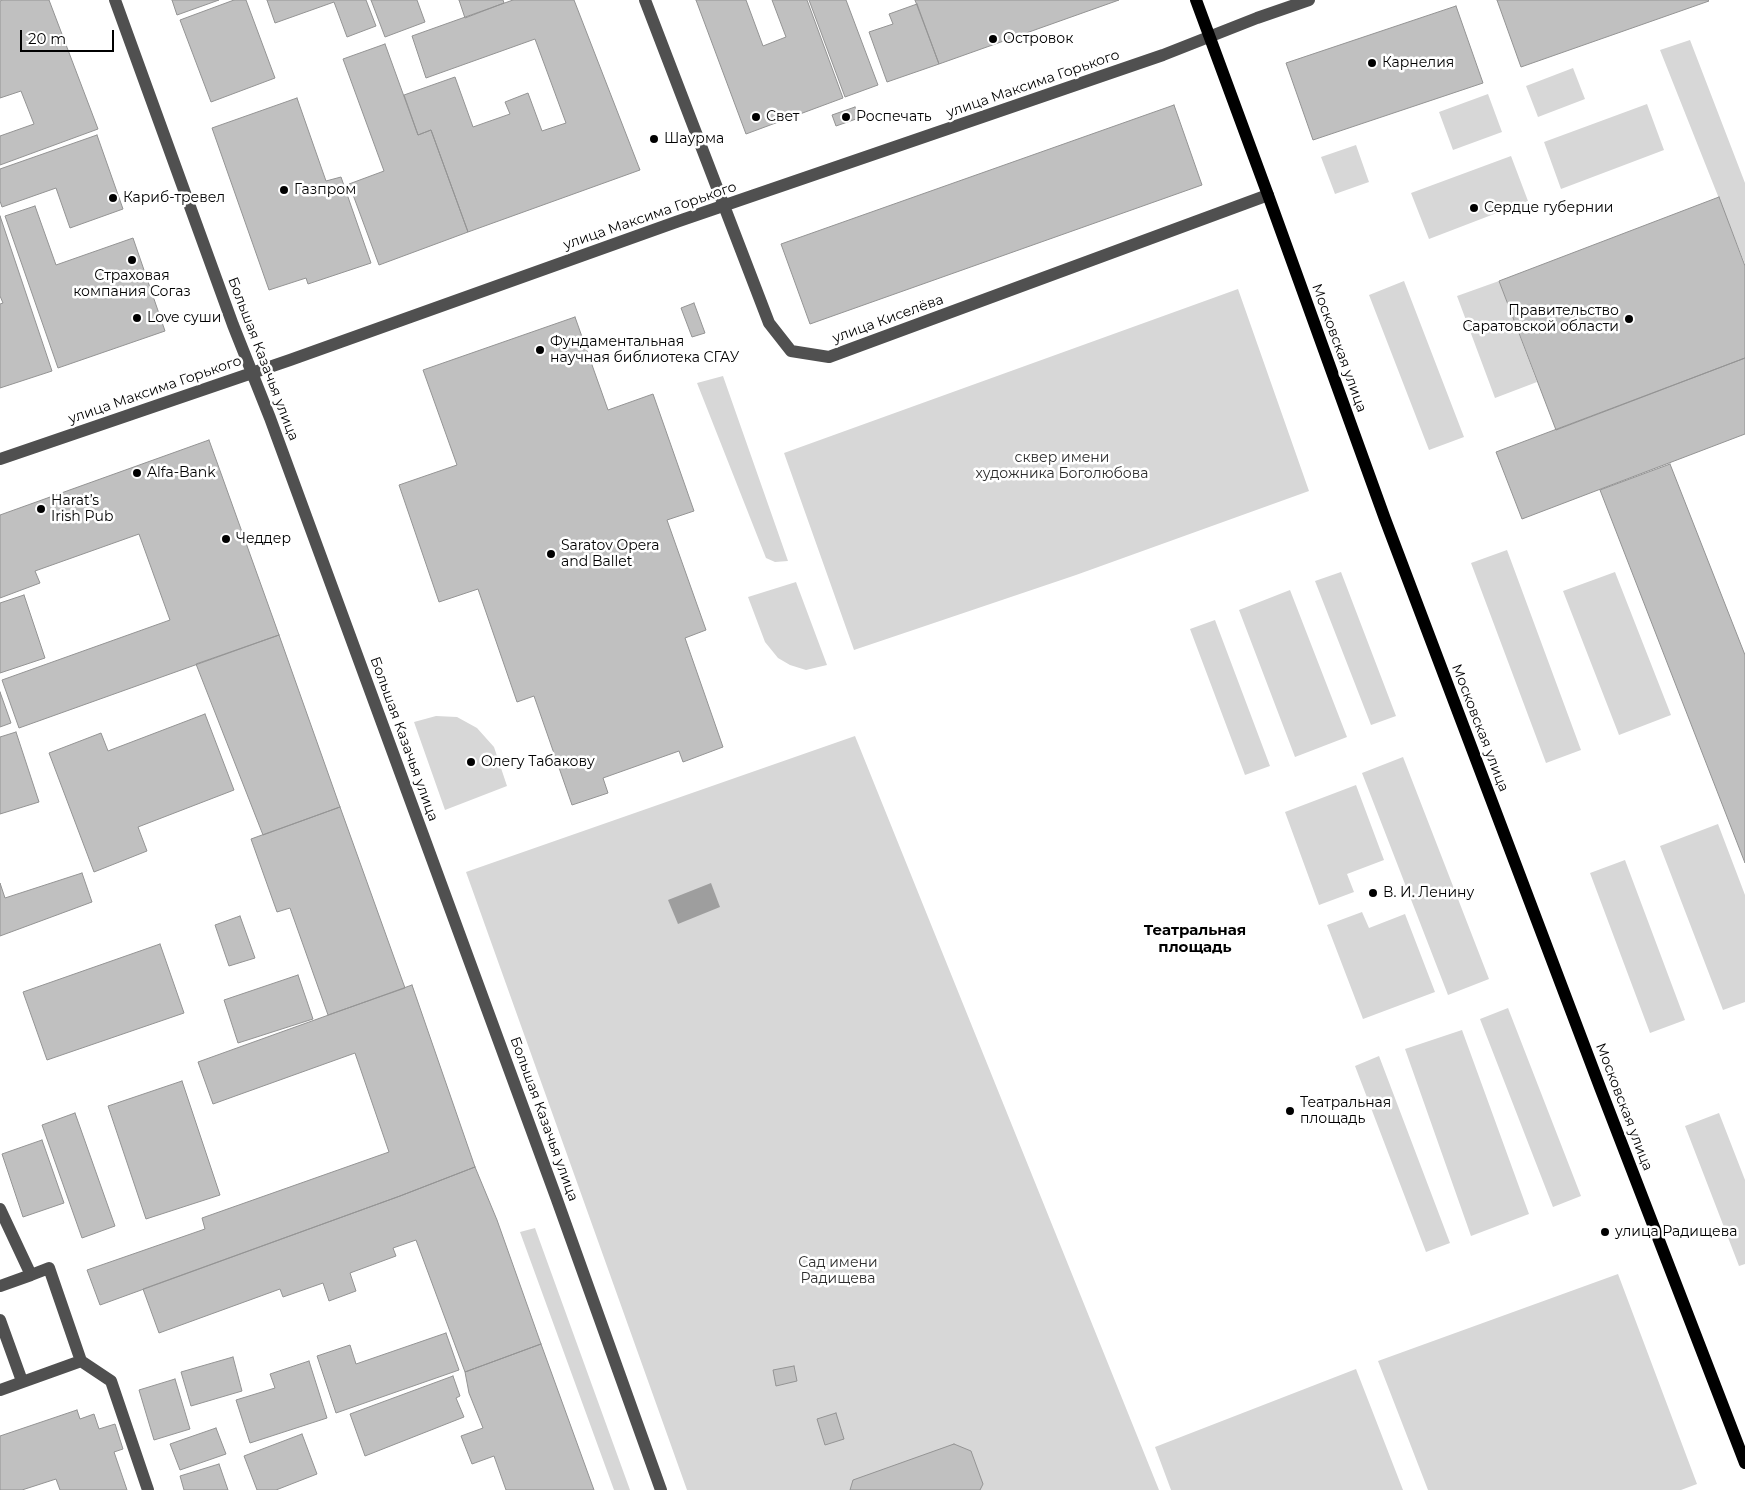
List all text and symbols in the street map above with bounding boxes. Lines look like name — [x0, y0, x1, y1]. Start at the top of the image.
scale bar — [22, 20, 116, 52]
text: 20 m — [28, 29, 66, 48]
place label: Островок — [1003, 31, 1073, 47]
marker: Островок — [987, 33, 999, 45]
street label: улица Максима Горького — [944, 46, 1122, 122]
place label: Карнелия — [1382, 55, 1454, 71]
marker: Карнелия — [1366, 57, 1378, 69]
place label: Свет — [766, 109, 799, 125]
place label: Роспечать — [856, 109, 932, 125]
marker: Свет — [750, 111, 762, 123]
marker: Роспечать — [840, 111, 852, 123]
place label: Шаурма — [664, 131, 724, 147]
marker: Шаурма — [648, 133, 660, 145]
street label: улица Максима Горького — [561, 178, 739, 254]
place label: Газпром — [294, 182, 356, 198]
marker: Газпром — [278, 184, 290, 196]
place label: Кариб-тревел — [123, 190, 225, 206]
marker: Кариб-тревел — [107, 192, 119, 204]
place label: Сердце губернии — [1484, 200, 1613, 216]
marker: Сердце губернии — [1468, 202, 1480, 214]
marker: Страховая компания Согаз — [126, 254, 138, 266]
place label: Страховая компания Согаз — [73, 268, 191, 300]
street label: Большая Казачья улица — [224, 275, 302, 443]
street label: Московская улица — [1308, 281, 1370, 415]
street label: улица Киселёва — [830, 291, 946, 347]
place label: Правительство Саратовской области — [1462, 303, 1619, 336]
place label: Love суши — [147, 310, 221, 326]
marker: Love суши — [131, 312, 143, 324]
marker: Правительство Саратовской области — [1623, 313, 1635, 325]
place label: Фундаментальная научная библиотека СГАУ — [550, 334, 739, 367]
marker: Фундаментальная научная библиотека СГАУ — [534, 344, 546, 356]
street label: улица Максима Горького — [66, 352, 244, 428]
park label: сквер имени художника Боголюбова — [976, 450, 1148, 482]
place label: Alfa-Bank — [147, 465, 216, 481]
marker: Alfa-Bank — [131, 467, 143, 479]
place label: Harat’s Irish Pub — [51, 493, 113, 526]
marker: Harat’s Irish Pub — [35, 503, 47, 515]
place label: Чеддер — [236, 531, 291, 547]
marker: Чеддер — [220, 533, 232, 545]
place label: Saratov Opera and Ballet — [561, 538, 659, 570]
marker: Saratov Opera and Ballet — [545, 548, 557, 560]
street label: Большая Казачья улица — [366, 654, 442, 824]
street label: Московская улица — [1448, 662, 1512, 794]
place label: Олегу Табакову — [481, 754, 595, 770]
marker: Олегу Табакову — [465, 756, 477, 768]
place label: В. И. Ленину — [1383, 885, 1474, 901]
marker: В. И. Ленину — [1367, 887, 1379, 899]
district label: Театральная площадь — [1144, 922, 1246, 957]
street label: Большая Казачья улица — [506, 1034, 582, 1204]
street label: Московская улица — [1592, 1041, 1656, 1173]
place label: Театральная площадь — [1300, 1095, 1391, 1128]
marker: Театральная площадь — [1284, 1105, 1296, 1117]
place label: улица Радищева — [1615, 1224, 1737, 1240]
marker: улица Радищева — [1599, 1226, 1611, 1238]
park label: Сад имени Радищева — [798, 1255, 878, 1288]

